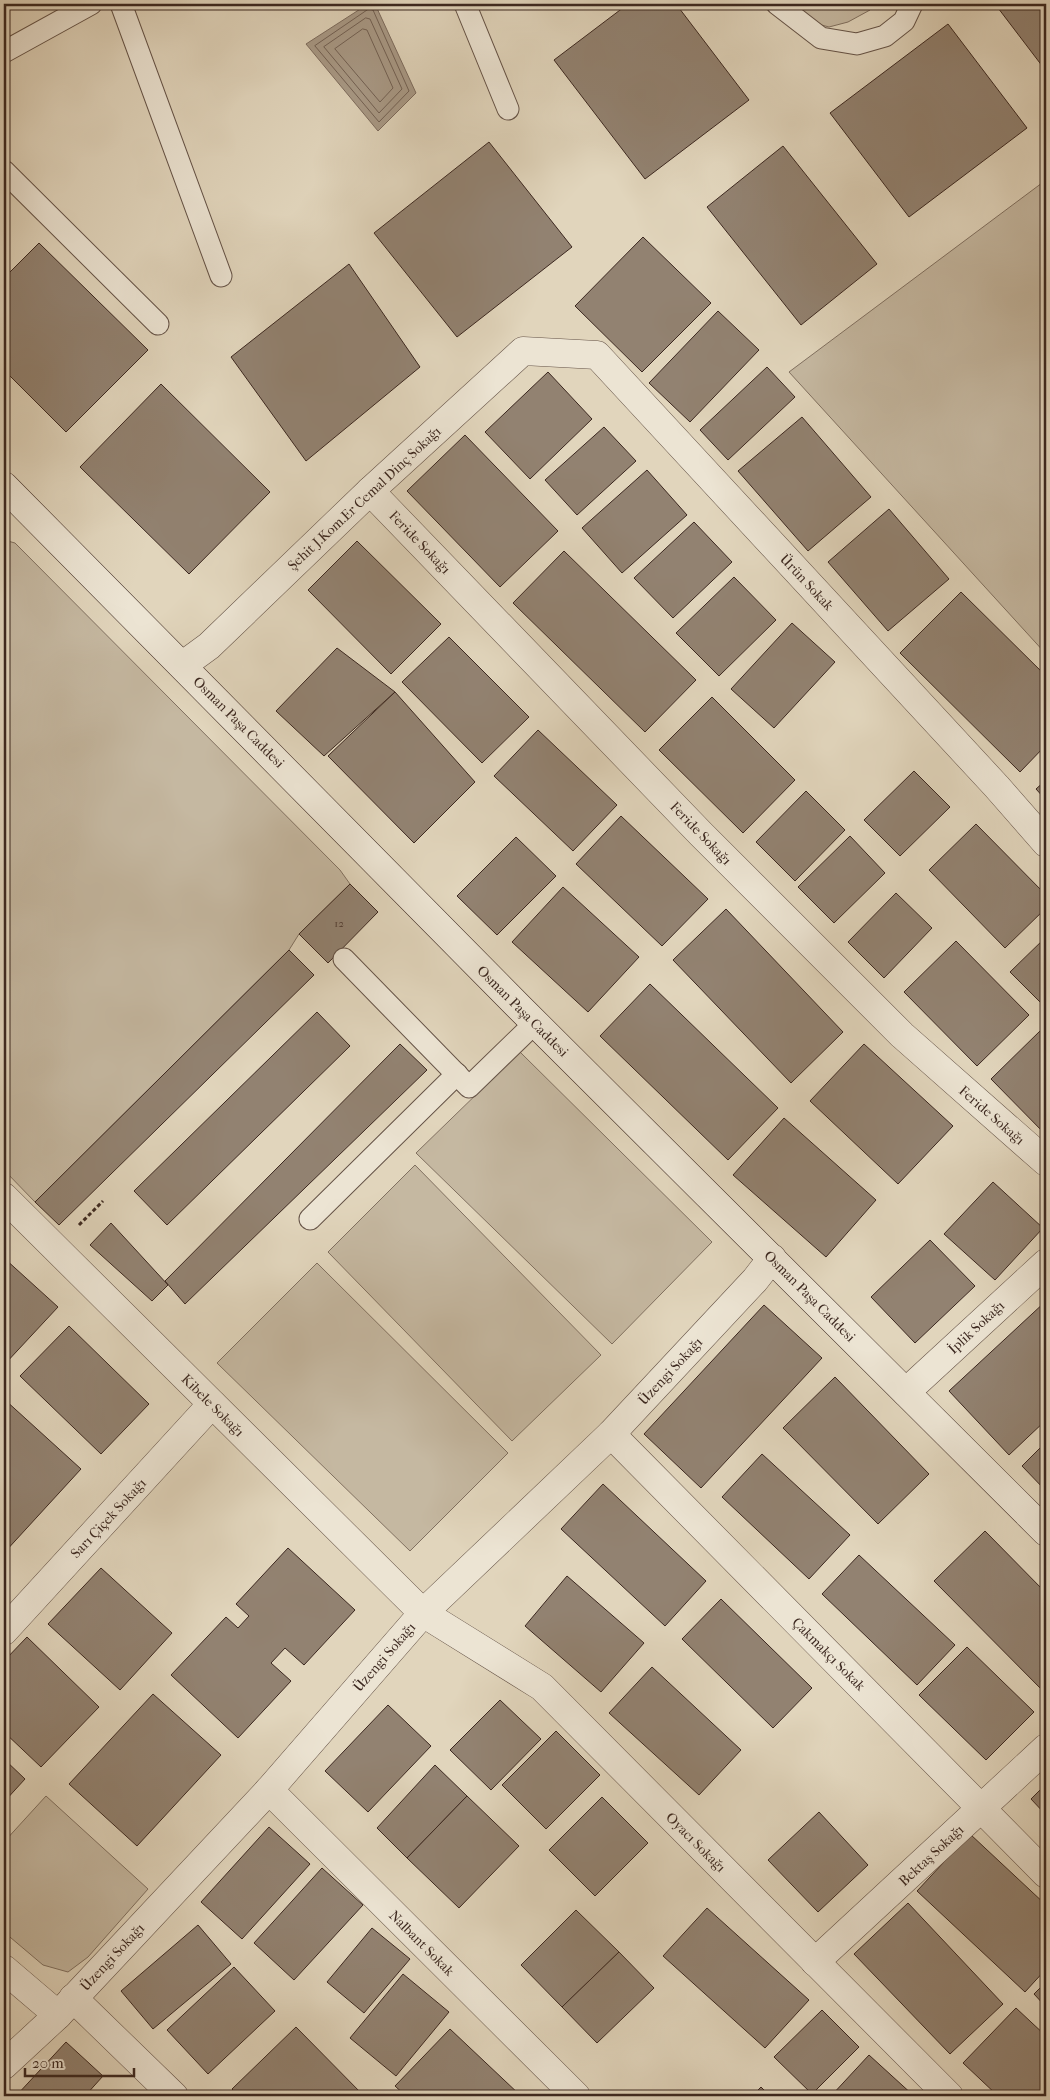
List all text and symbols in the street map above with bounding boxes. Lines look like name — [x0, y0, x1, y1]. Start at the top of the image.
street label: Şehit J.Kom.Er Cemal Dinç Sokağı — [284, 423, 444, 574]
street label: Feride Sokağı — [385, 507, 454, 578]
street label: Ürün Sokak — [776, 551, 838, 615]
street label: Osman Paşa Caddesi — [189, 673, 288, 772]
street label: Feride Sokağı — [666, 798, 735, 869]
house number: 12 — [334, 917, 344, 930]
street label: Osman Paşa Caddesi — [473, 962, 572, 1061]
street label: Feride Sokağı — [955, 1082, 1028, 1149]
street label: Osman Paşa Caddesi — [760, 1247, 859, 1346]
street label: İplik Sokağı — [945, 1297, 1008, 1358]
street label: Üzengi Sokağı — [635, 1334, 706, 1409]
street label: Kibele Sokağı — [178, 1370, 248, 1440]
street label: Sarı Çiçek Sokağı — [67, 1475, 150, 1562]
street label: Çakmakçı Sokak — [788, 1614, 869, 1695]
street label: Üzengi Sokağı — [350, 1619, 419, 1695]
street label: Oyacı Sokağı — [662, 1809, 729, 1876]
street label: Bektaş Sokağı — [895, 1821, 967, 1890]
street label: Nalbant Sokak — [385, 1907, 458, 1980]
street label: Üzengi Sokağı — [77, 1920, 148, 1995]
scale bar — [25, 2045, 134, 2077]
text: 20 m — [32, 2054, 64, 2072]

